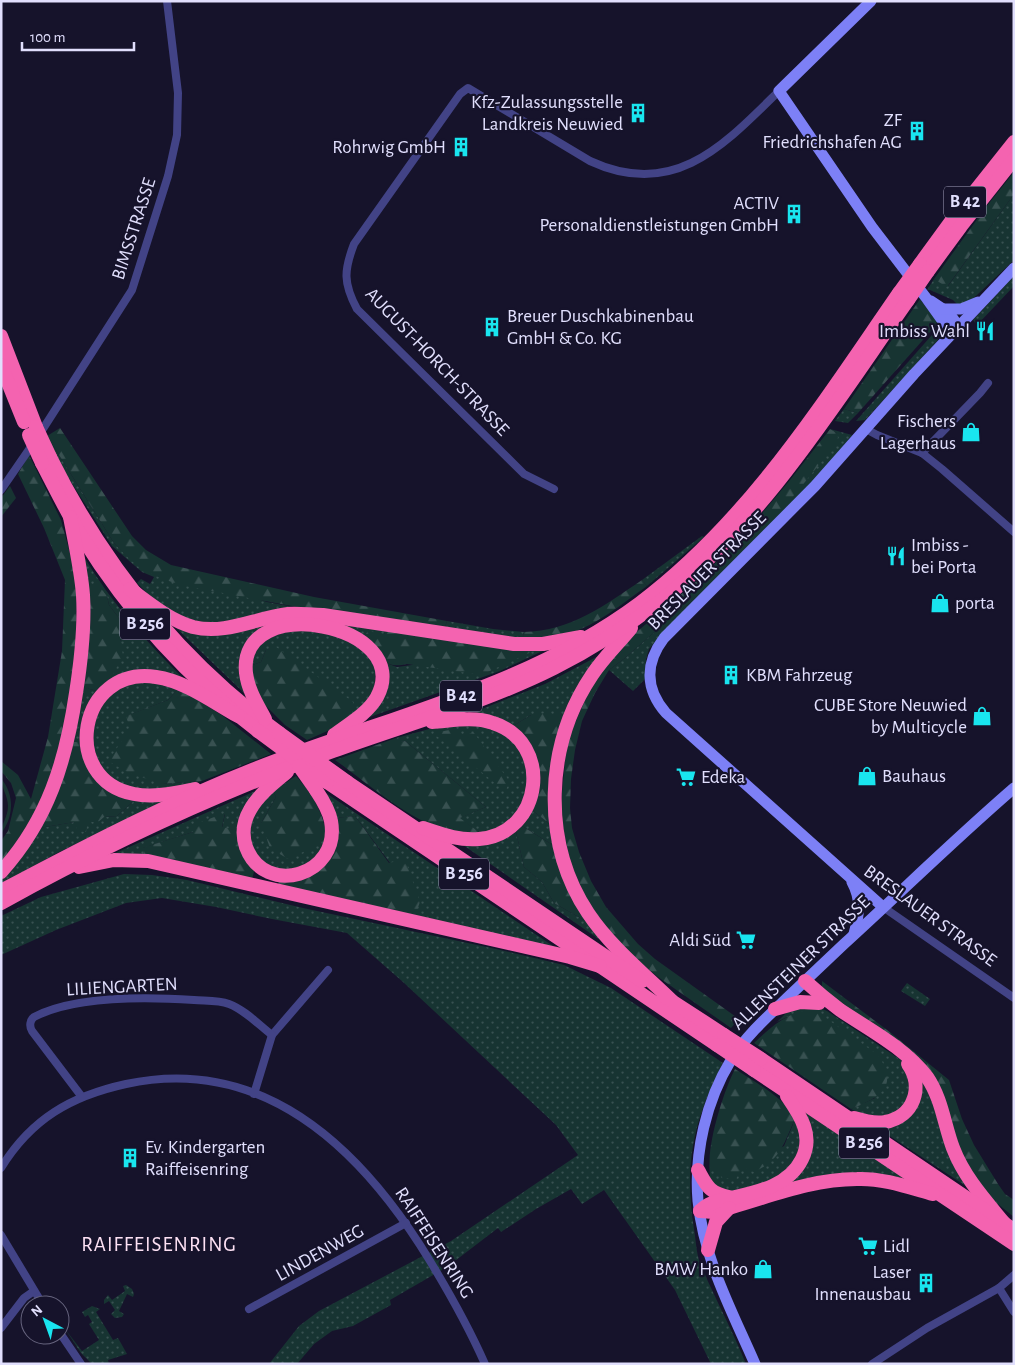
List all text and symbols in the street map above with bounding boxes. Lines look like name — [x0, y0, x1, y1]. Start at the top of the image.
scale bar — [22, 20, 135, 52]
text: 100 m — [30, 30, 65, 45]
place label: Kfz-Zulassungsstelle Landkreis Neuwied — [471, 93, 623, 134]
building icon: Kfz-Zulassungsstelle Landkreis Neuwied — [627, 102, 649, 124]
place label: ZF Friedrichshafen AG — [762, 111, 903, 152]
building icon: ZF Friedrichshafen AG — [906, 120, 928, 142]
building icon: Rohrwig GmbH — [450, 136, 472, 158]
place label: Rohrwig GmbH — [332, 138, 446, 157]
street label: BIMSSTRASSE — [109, 176, 159, 282]
road number: B 42 — [944, 186, 986, 218]
place label: ACTIV Personaldienstleistungen GmbH — [539, 194, 779, 235]
building icon: ACTIV Personaldienstleistungen GmbH — [783, 203, 805, 225]
street label: AUGUST-HORCH-STRASSE — [362, 284, 512, 440]
place label: Breuer Duschkabinenbau GmbH & Co. KG — [507, 307, 694, 348]
building icon: Breuer Duschkabinenbau GmbH & Co. KG — [481, 316, 503, 338]
restaurant icon: Imbiss Wahl — [974, 320, 996, 342]
place label: Imbiss Wahl — [879, 322, 970, 341]
place label: Fischers Lagerhaus — [880, 412, 956, 453]
shop icon: Fischers Lagerhaus — [960, 421, 982, 443]
street label: BRESLAUER STRASSE — [644, 508, 770, 634]
place label: Imbiss - bei Porta — [911, 536, 977, 577]
restaurant icon: Imbiss - bei Porta — [885, 545, 907, 567]
shop icon: porta — [929, 592, 951, 614]
place label: porta — [955, 594, 995, 613]
road number: B 256 — [120, 608, 170, 640]
building icon: KBM Fahrzeug — [720, 664, 742, 686]
place label: KBM Fahrzeug — [746, 666, 853, 685]
road number: B 42 — [440, 680, 482, 711]
place label: CUBE Store Neuwied by Multicycle — [814, 696, 967, 737]
shop icon: CUBE Store Neuwied by Multicycle — [971, 705, 993, 727]
shop icon: Bauhaus — [856, 765, 878, 787]
supermarket icon: Edeka — [675, 766, 697, 788]
place label: Bauhaus — [882, 767, 946, 786]
place label: Edeka — [701, 768, 746, 787]
road number: B 256 — [439, 859, 489, 890]
street label: BRESLAUER STRASSE — [860, 862, 1000, 970]
street label: ALLENSTEINER STRASSE — [728, 892, 874, 1034]
supermarket icon: Aldi Süd — [735, 929, 757, 951]
place label: Aldi Süd — [669, 931, 731, 950]
street label: LILIENGARTEN — [66, 975, 178, 999]
road number: B 256 — [839, 1128, 889, 1158]
place label: Ev. Kindergarten Raiffeisenring — [145, 1138, 265, 1179]
building icon: Ev. Kindergarten Raiffeisenring — [119, 1147, 141, 1169]
street label: RAIFFEISENRING — [391, 1184, 477, 1302]
street label: LINDENWEG — [273, 1221, 367, 1285]
district label: RAIFFEISENRING — [81, 1234, 237, 1255]
supermarket icon: Lidl — [857, 1235, 879, 1257]
place label: Lidl — [883, 1237, 910, 1256]
shop icon: BMW Hanko — [752, 1258, 774, 1280]
place label: BMW Hanko — [654, 1260, 748, 1279]
place label: Laser Innenausbau — [814, 1263, 911, 1304]
building icon: Laser Innenausbau — [915, 1272, 937, 1294]
north arrow — [20, 1295, 70, 1345]
text: N — [29, 1302, 45, 1319]

